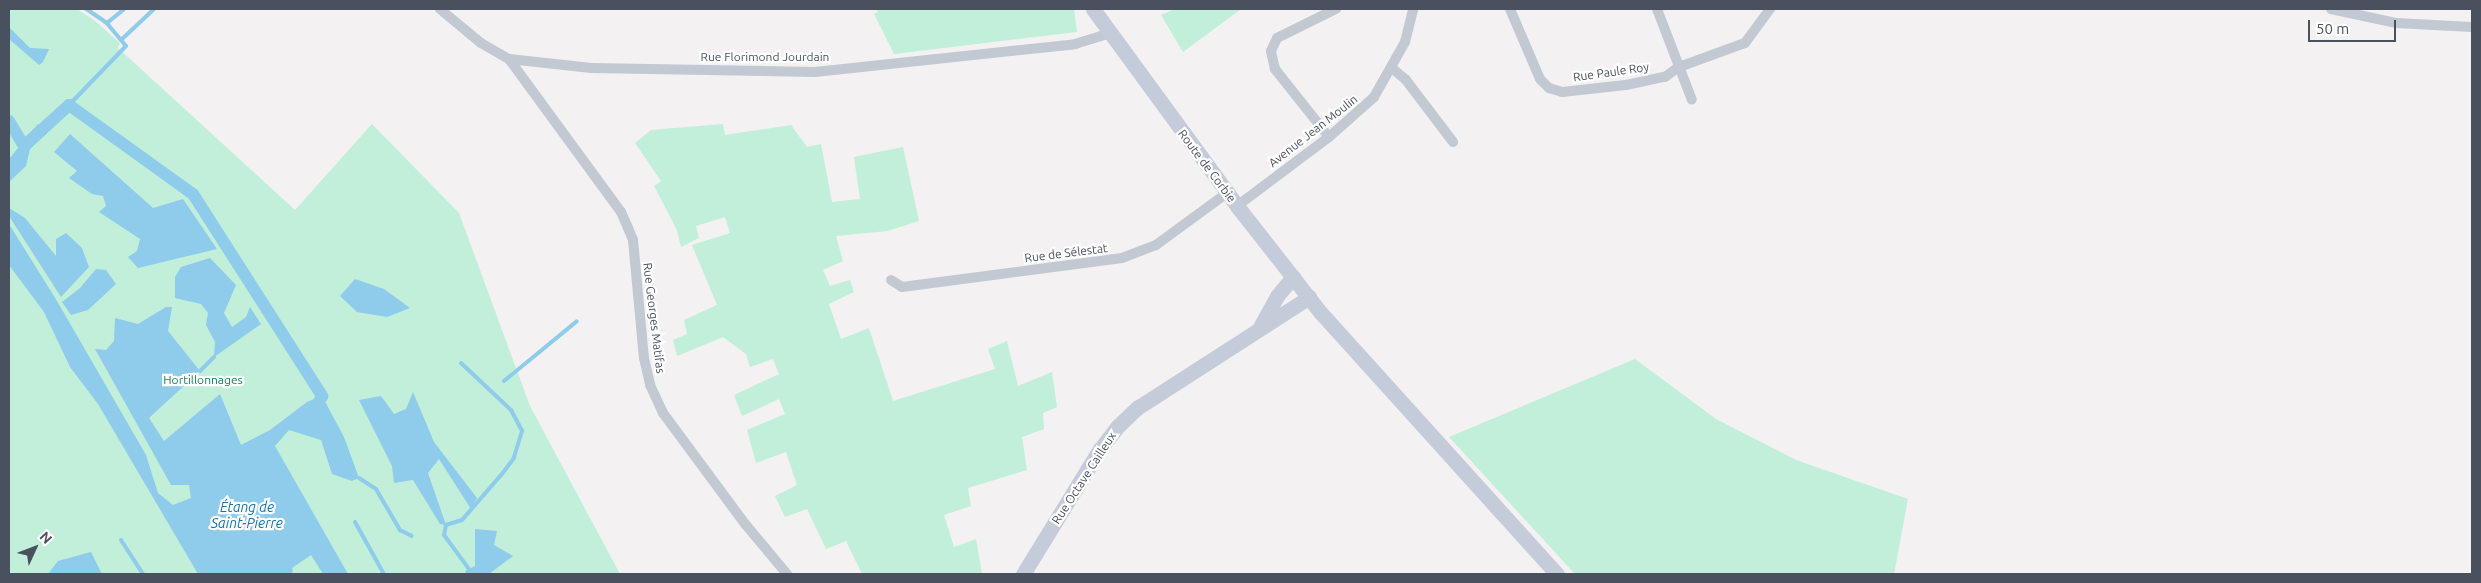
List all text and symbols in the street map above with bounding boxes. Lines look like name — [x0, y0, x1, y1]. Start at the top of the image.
scale bar — [2311, 10, 2398, 42]
text: 50 m — [2316, 20, 2349, 37]
street label: Rue Florimond Jourdain — [701, 50, 829, 64]
street label: Rue Paule Roy — [1572, 60, 1650, 84]
street label: Avenue Jean Moulin — [1266, 92, 1360, 170]
street label: Route de Corbie — [1175, 127, 1239, 205]
street label: Rue de Sélestat — [1024, 241, 1108, 265]
street label: Rue Georges Matifas — [640, 262, 668, 374]
park label: Hortillonnages — [163, 373, 243, 387]
street label: Rue Octave Cailleux — [1049, 429, 1119, 527]
water label: Étang de Saint-Pierre — [211, 499, 283, 532]
north arrow — [10, 523, 60, 573]
text: N — [37, 528, 55, 547]

